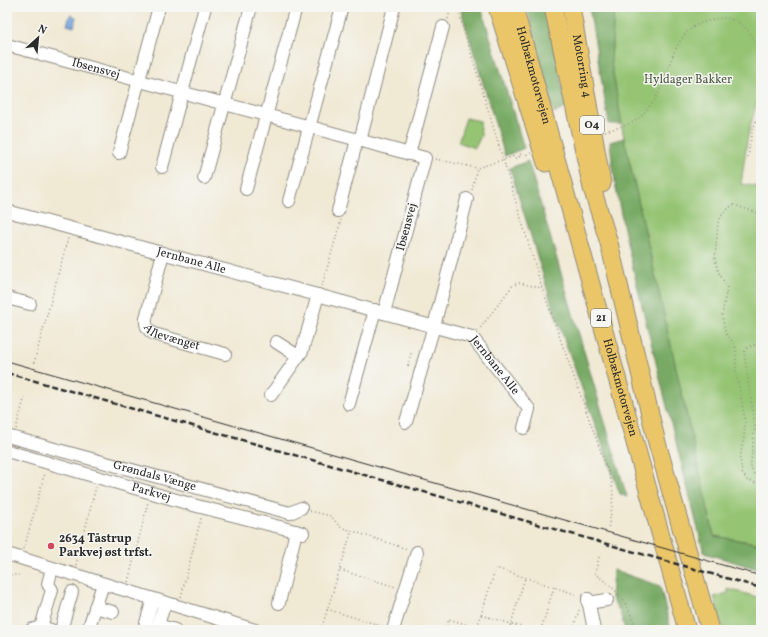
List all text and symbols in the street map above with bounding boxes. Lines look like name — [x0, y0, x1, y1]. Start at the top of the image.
north arrow — [18, 18, 58, 58]
text: N — [35, 22, 49, 39]
street label: Holbækmotorvejen — [512, 25, 554, 126]
street label: Motorring 4 — [568, 33, 595, 99]
street label: Ibsensvej — [70, 55, 122, 83]
park label: Hyldager Bakker — [644, 72, 732, 88]
road number: O4 — [580, 116, 604, 134]
street label: Ibsensvej — [393, 201, 421, 253]
street label: Jernbane Alle — [155, 244, 228, 278]
road number: 21 — [591, 309, 611, 327]
street label: Allevænget — [139, 321, 202, 355]
street label: Jernbane Alle — [466, 333, 523, 398]
street label: Holbækmotorvejen — [598, 337, 641, 438]
street label: Grøndals Vænge — [111, 457, 198, 495]
street label: Parkvej — [130, 479, 172, 506]
place label: 2634 Tåstrup Parkvej øst trfst. — [59, 531, 152, 561]
marker: 2634 Tåstrup Parkvej øst trfst. — [46, 541, 56, 551]

